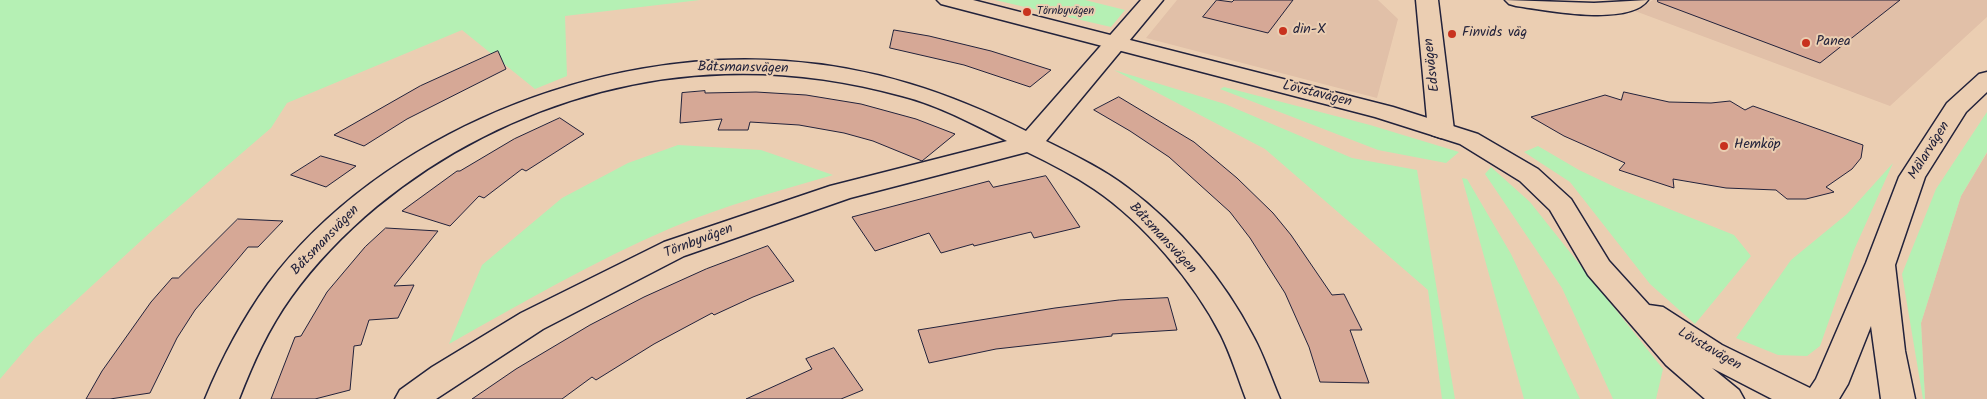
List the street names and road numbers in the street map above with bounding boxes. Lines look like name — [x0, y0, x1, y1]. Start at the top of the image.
street label: Edsvägen — [1421, 37, 1445, 93]
street label: Båtsmansvägen — [697, 60, 789, 78]
street label: Lövstavägen — [1281, 78, 1353, 112]
street label: Mälarvägen — [1906, 119, 1954, 183]
street label: Båtsmansvägen — [1125, 200, 1199, 278]
street label: Båtsmansvägen — [288, 202, 364, 280]
street label: Törnbyvägen — [662, 221, 736, 263]
street label: Lövstavägen — [1674, 325, 1744, 375]

